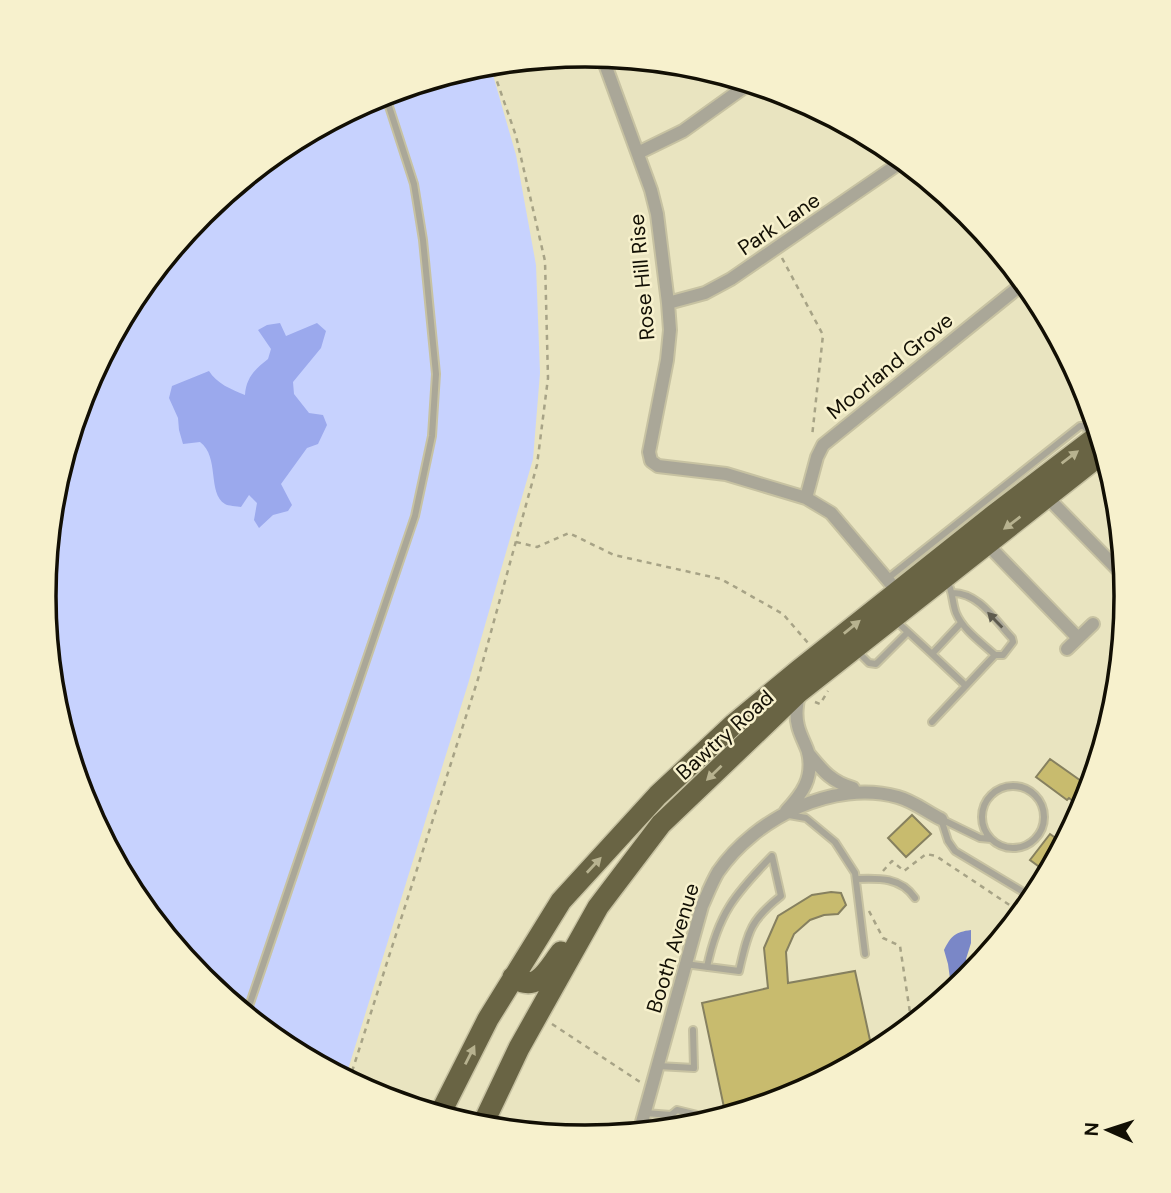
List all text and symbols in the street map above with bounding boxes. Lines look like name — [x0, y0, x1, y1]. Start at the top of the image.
street label: Park Lane — [732, 186, 826, 262]
street label: Rose Hill Rise — [623, 213, 661, 341]
street label: Moorland Grove — [821, 306, 959, 426]
one-way arrow — [1061, 450, 1080, 464]
one-way arrow — [1003, 516, 1022, 530]
one-way arrow — [987, 612, 1004, 629]
one-way arrow — [844, 620, 861, 635]
street label: Bawtry Road — [670, 684, 780, 786]
one-way arrow — [706, 765, 723, 781]
one-way arrow — [586, 856, 602, 874]
street label: Booth Avenue — [640, 880, 706, 1016]
one-way arrow — [465, 1045, 476, 1065]
north arrow — [1073, 1095, 1143, 1165]
text: N — [1079, 1122, 1104, 1137]

